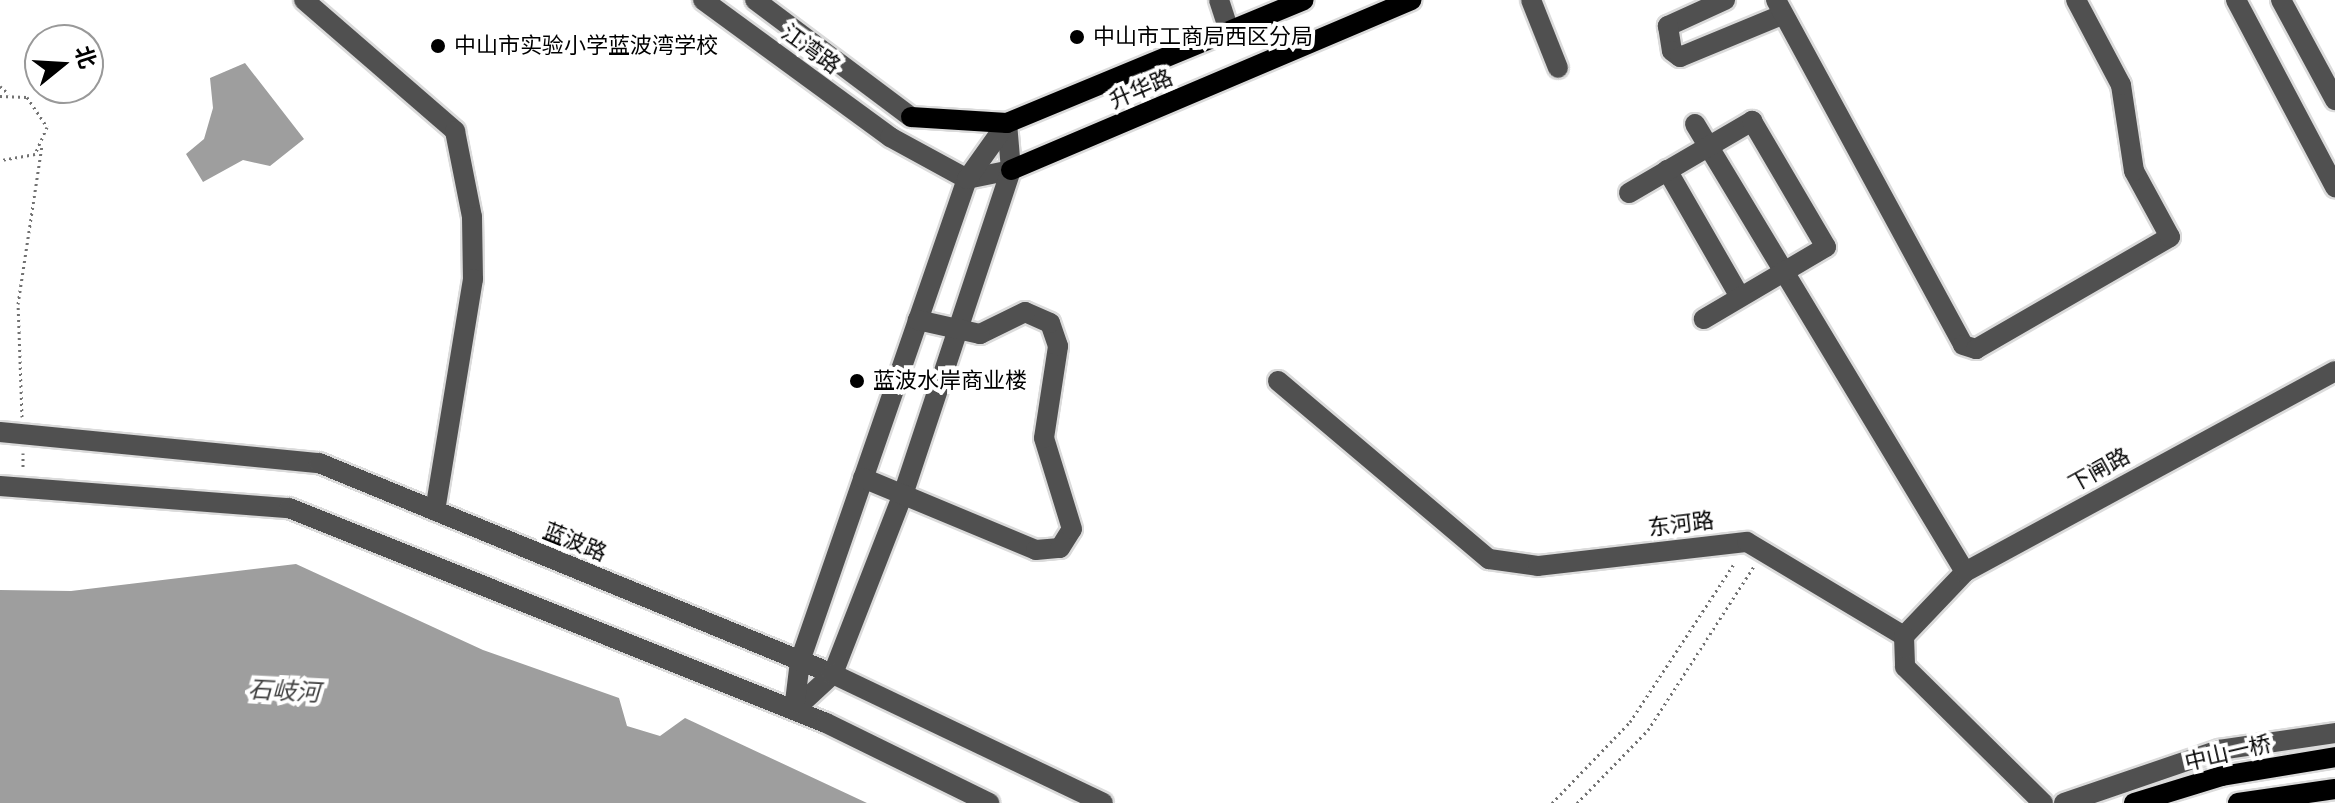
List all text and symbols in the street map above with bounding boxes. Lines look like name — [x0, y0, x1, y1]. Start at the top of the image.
street label: 江湾路 — [777, 19, 845, 79]
north arrow — [24, 24, 104, 104]
place label: 中山市工商局西区分局 — [1093, 24, 1313, 50]
marker: 中山市工商局西区分局 — [1068, 28, 1086, 46]
place label: 中山市实验小学蓝波湾学校 — [454, 33, 718, 59]
marker: 中山市实验小学蓝波湾学校 — [429, 37, 447, 55]
text: 北 — [69, 42, 102, 72]
street label: 升华路 — [1105, 64, 1177, 114]
place label: 蓝波水岸商业楼 — [873, 368, 1027, 394]
marker: 蓝波水岸商业楼 — [848, 372, 866, 390]
street label: 下闸路 — [2064, 442, 2134, 498]
street label: 东河路 — [1647, 507, 1715, 541]
street label: 蓝波路 — [539, 517, 611, 567]
water label: 石岐河 — [247, 676, 321, 708]
street label: 中山一桥 — [2182, 730, 2274, 776]

